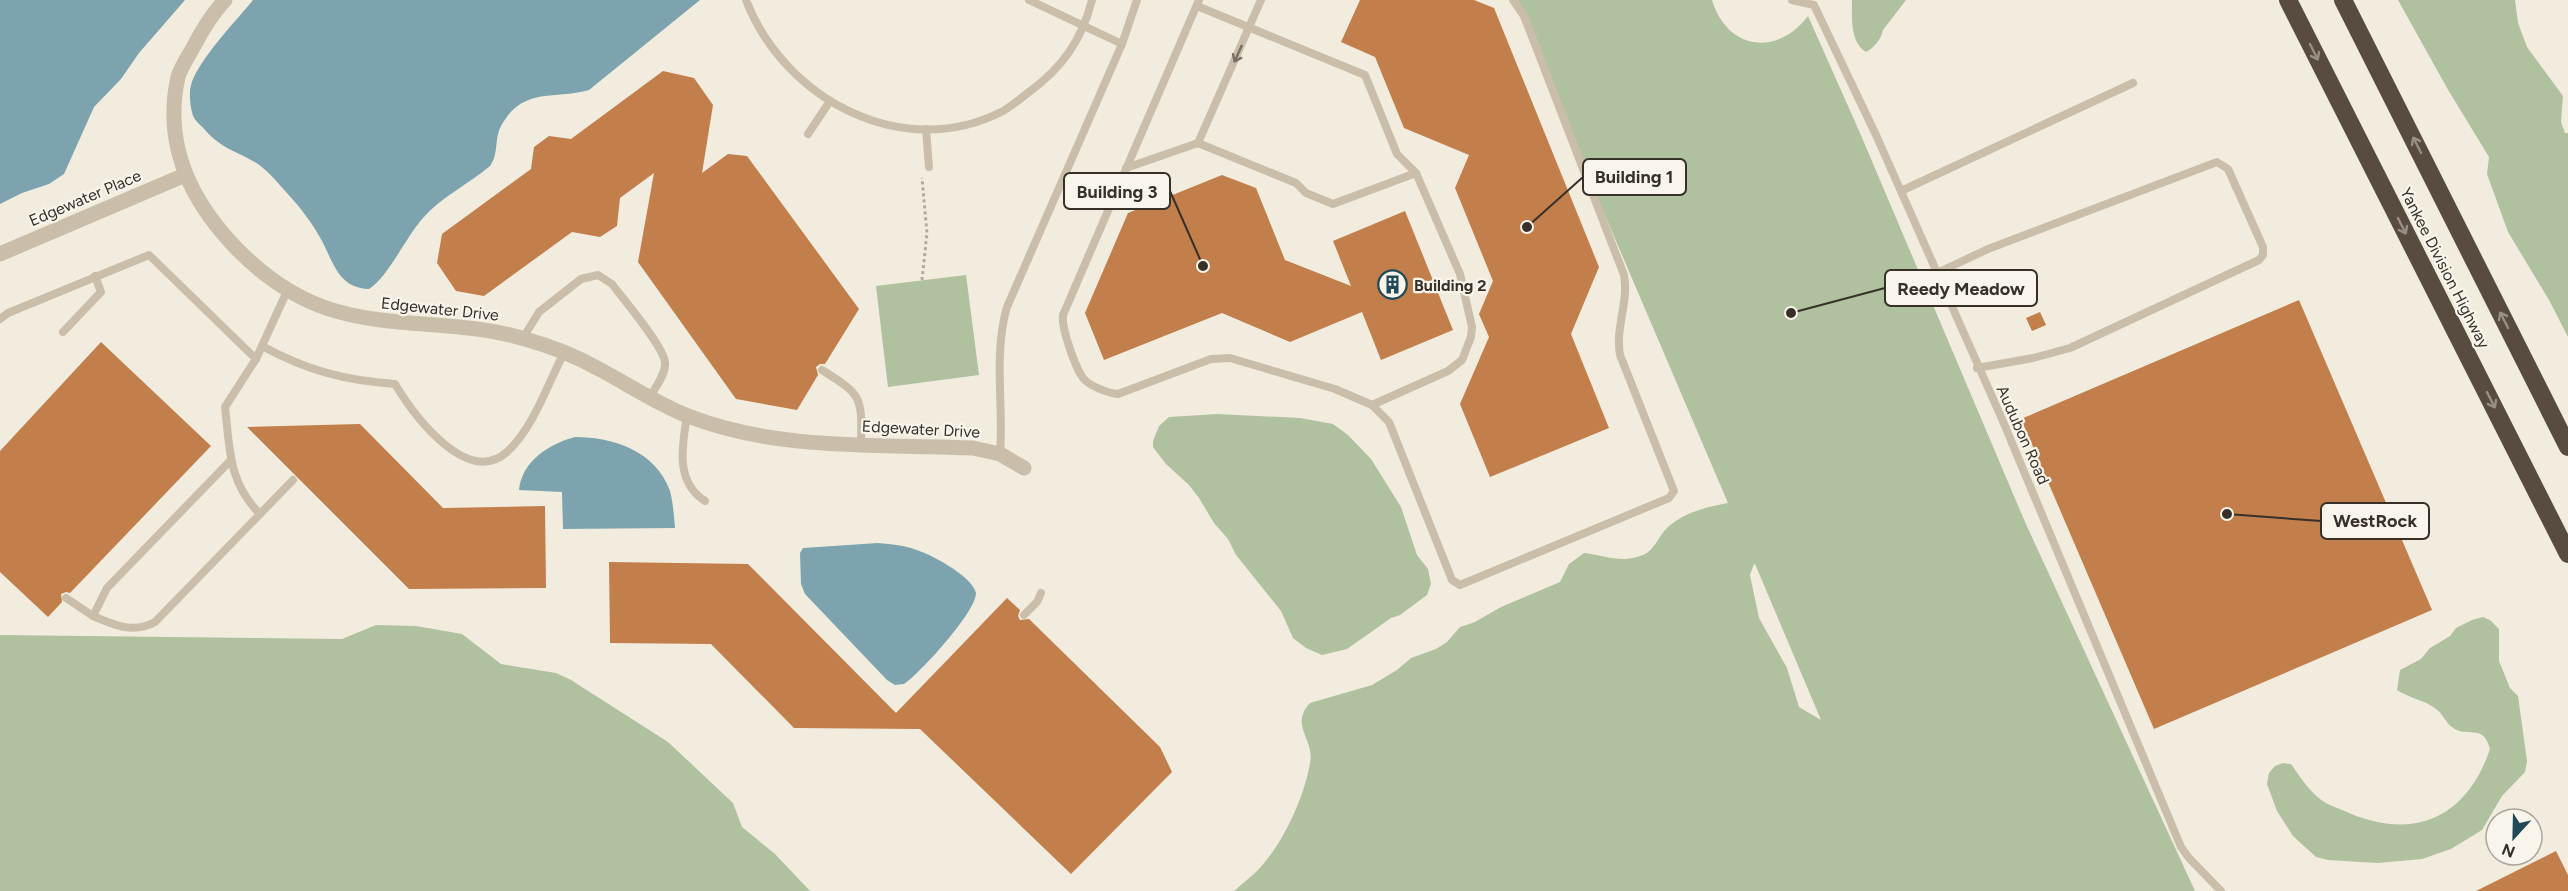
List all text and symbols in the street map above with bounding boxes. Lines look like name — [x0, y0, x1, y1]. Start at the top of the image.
one-way arrow — [2309, 43, 2320, 61]
one-way arrow — [1232, 44, 1243, 62]
one-way arrow — [2411, 137, 2423, 155]
callout: Building 1 — [1583, 159, 1686, 195]
street label: Edgewater Place — [26, 166, 144, 230]
text: Building 1 — [1595, 166, 1673, 188]
callout: Building 3 — [1064, 173, 1170, 209]
text: Building 3 — [1076, 181, 1158, 203]
street label: Yankee Division Highway — [2396, 185, 2494, 352]
one-way arrow — [2397, 217, 2408, 235]
building icon: Building 2 — [1377, 269, 1409, 301]
callout: Reedy Meadow — [1885, 270, 2037, 306]
place label: Building 2 — [1414, 276, 1487, 295]
text: Reedy Meadow — [1897, 278, 2025, 300]
street label: Edgewater Drive — [380, 293, 500, 325]
one-way arrow — [2498, 311, 2510, 329]
street label: Audubon Road — [1993, 383, 2053, 487]
one-way arrow — [2485, 391, 2497, 409]
street label: Edgewater Drive — [861, 416, 981, 442]
callout: WestRock — [2321, 503, 2429, 539]
text: WestRock — [2333, 510, 2417, 532]
north arrow — [2484, 807, 2544, 867]
text: N — [2499, 839, 2518, 862]

